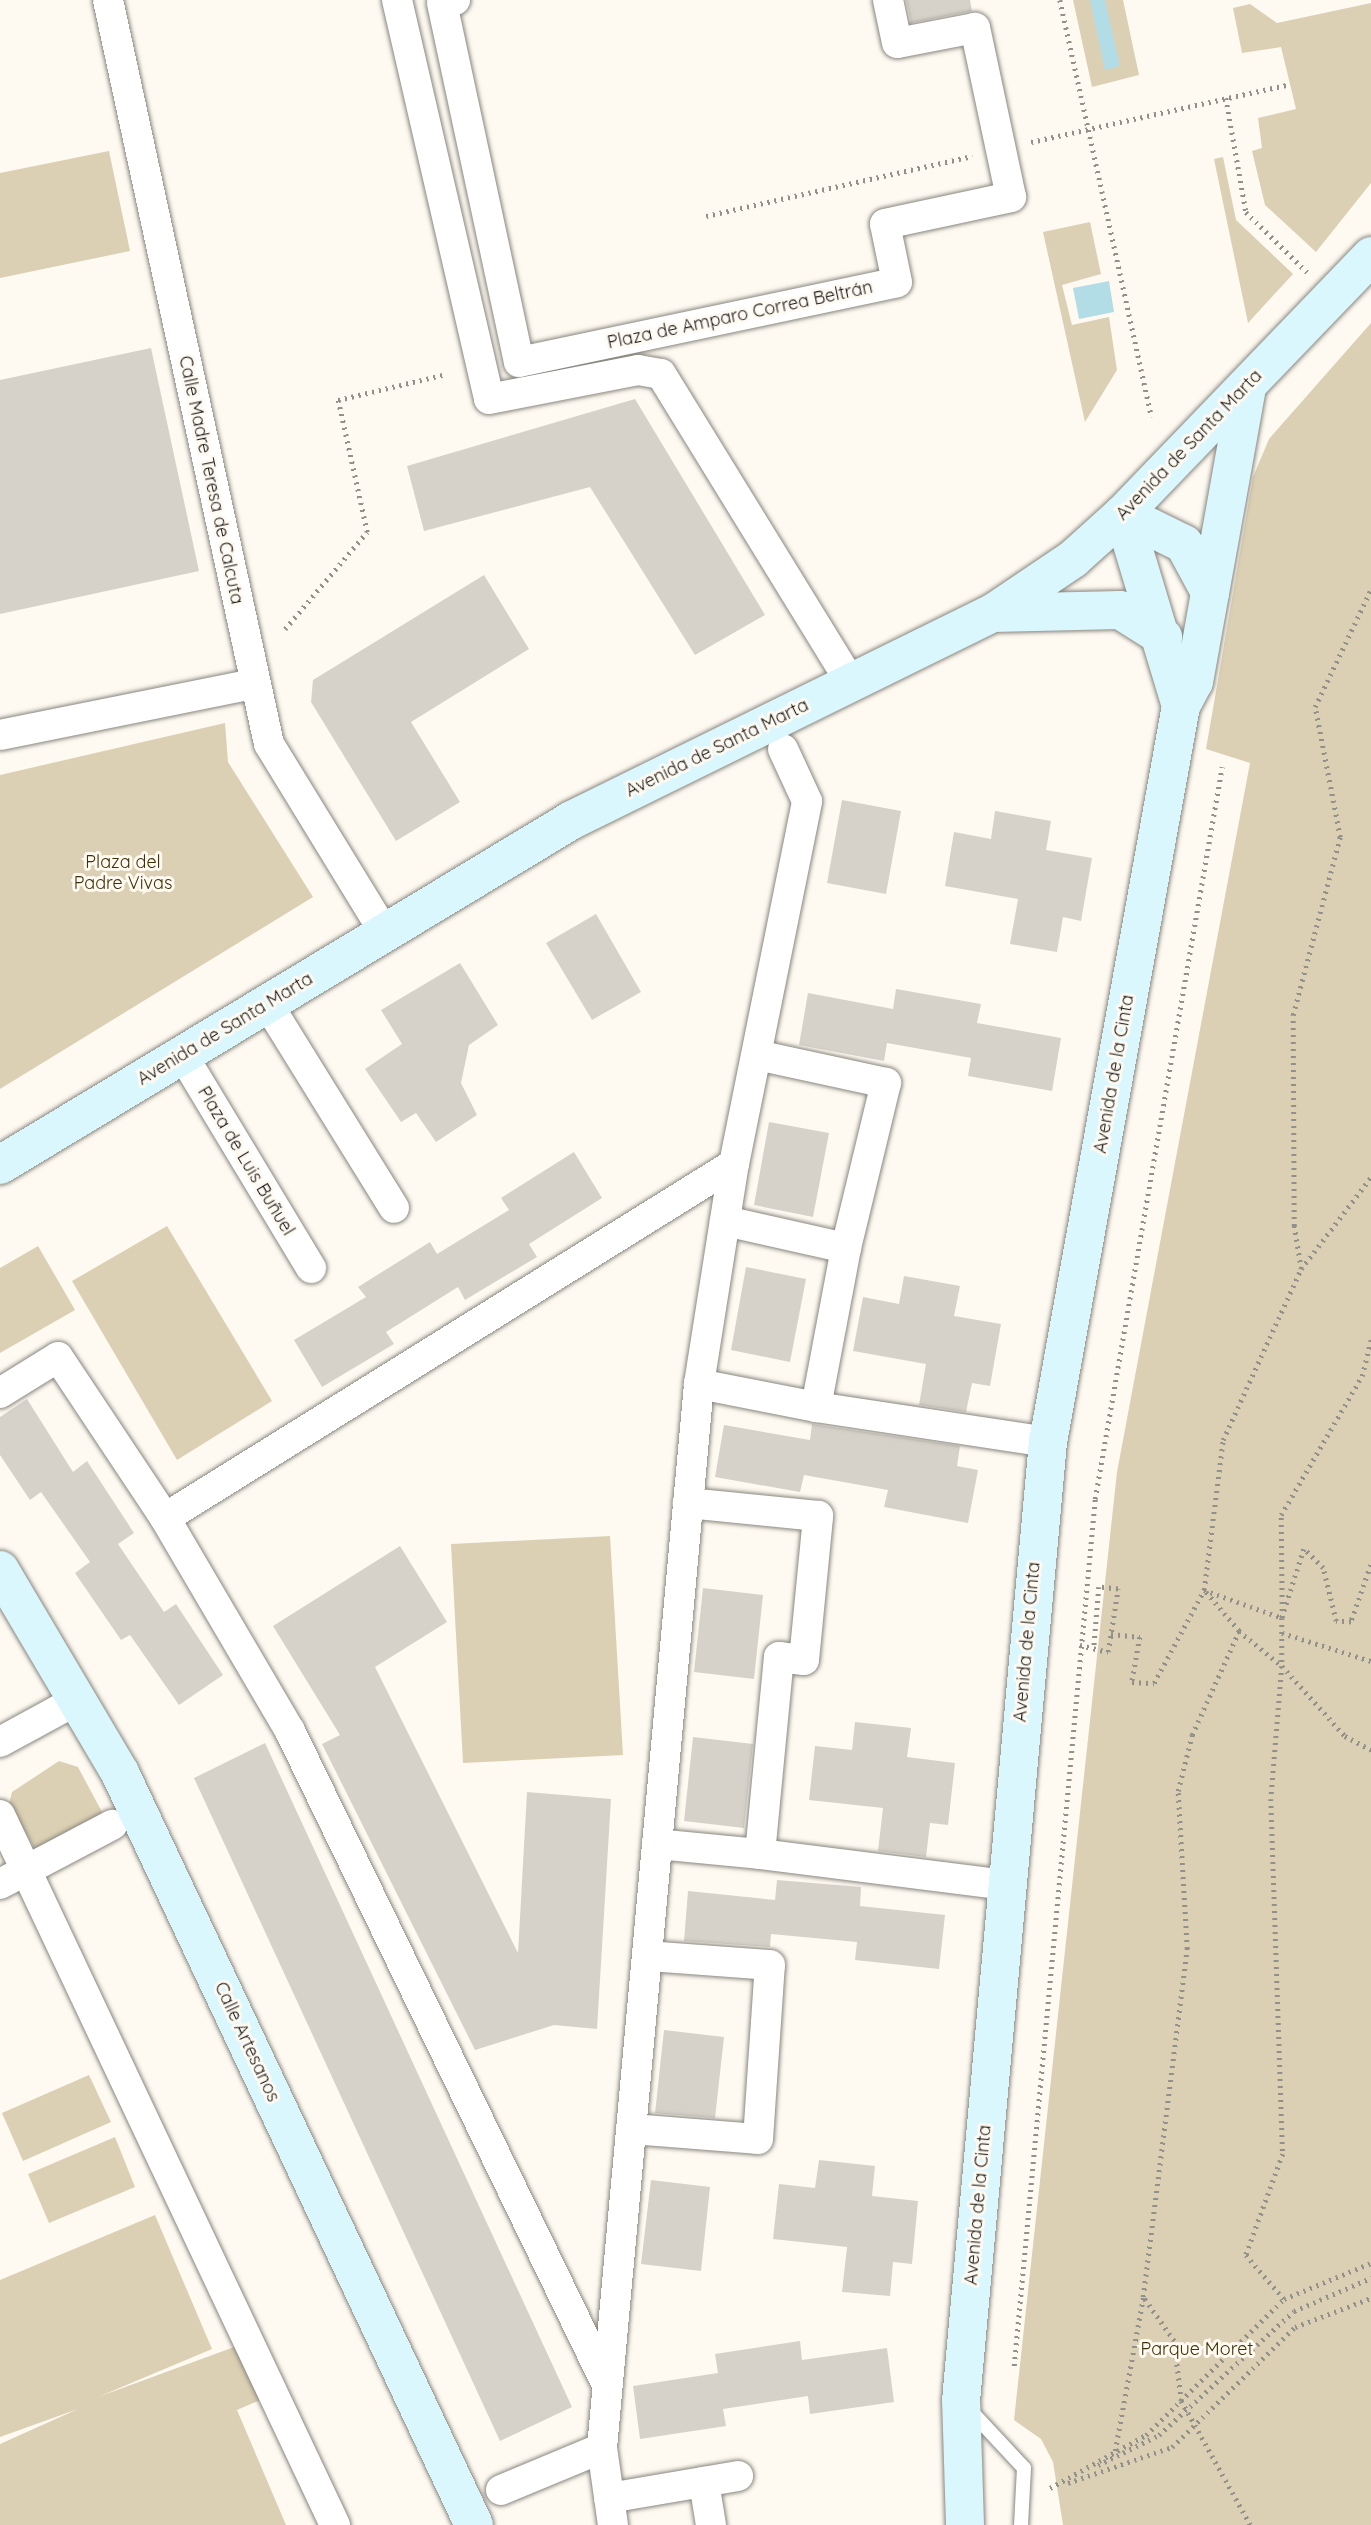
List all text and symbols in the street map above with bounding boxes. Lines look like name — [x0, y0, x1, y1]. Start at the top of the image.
street label: Plaza de Amparo Correa Beltrán — [605, 276, 875, 354]
street label: Calle Madre Teresa de Calcuta — [174, 354, 248, 606]
street label: Avenida de Santa Marta — [1111, 365, 1267, 525]
street label: Avenida de Santa Marta — [622, 694, 812, 802]
park label: Plaza del Padre Vivas — [74, 852, 172, 894]
street label: Avenida de Santa Marta — [133, 968, 317, 1090]
street label: Avenida de la Cinta — [1089, 993, 1139, 1155]
street label: Plaza de Luis Buñuel — [193, 1083, 299, 1239]
street label: Avenida de la Cinta — [1009, 1561, 1045, 1723]
street label: Calle Artesanos — [210, 1979, 284, 2105]
street label: Avenida de la Cinta — [960, 2124, 996, 2286]
park label: Parque Moret — [1141, 2338, 1253, 2360]

